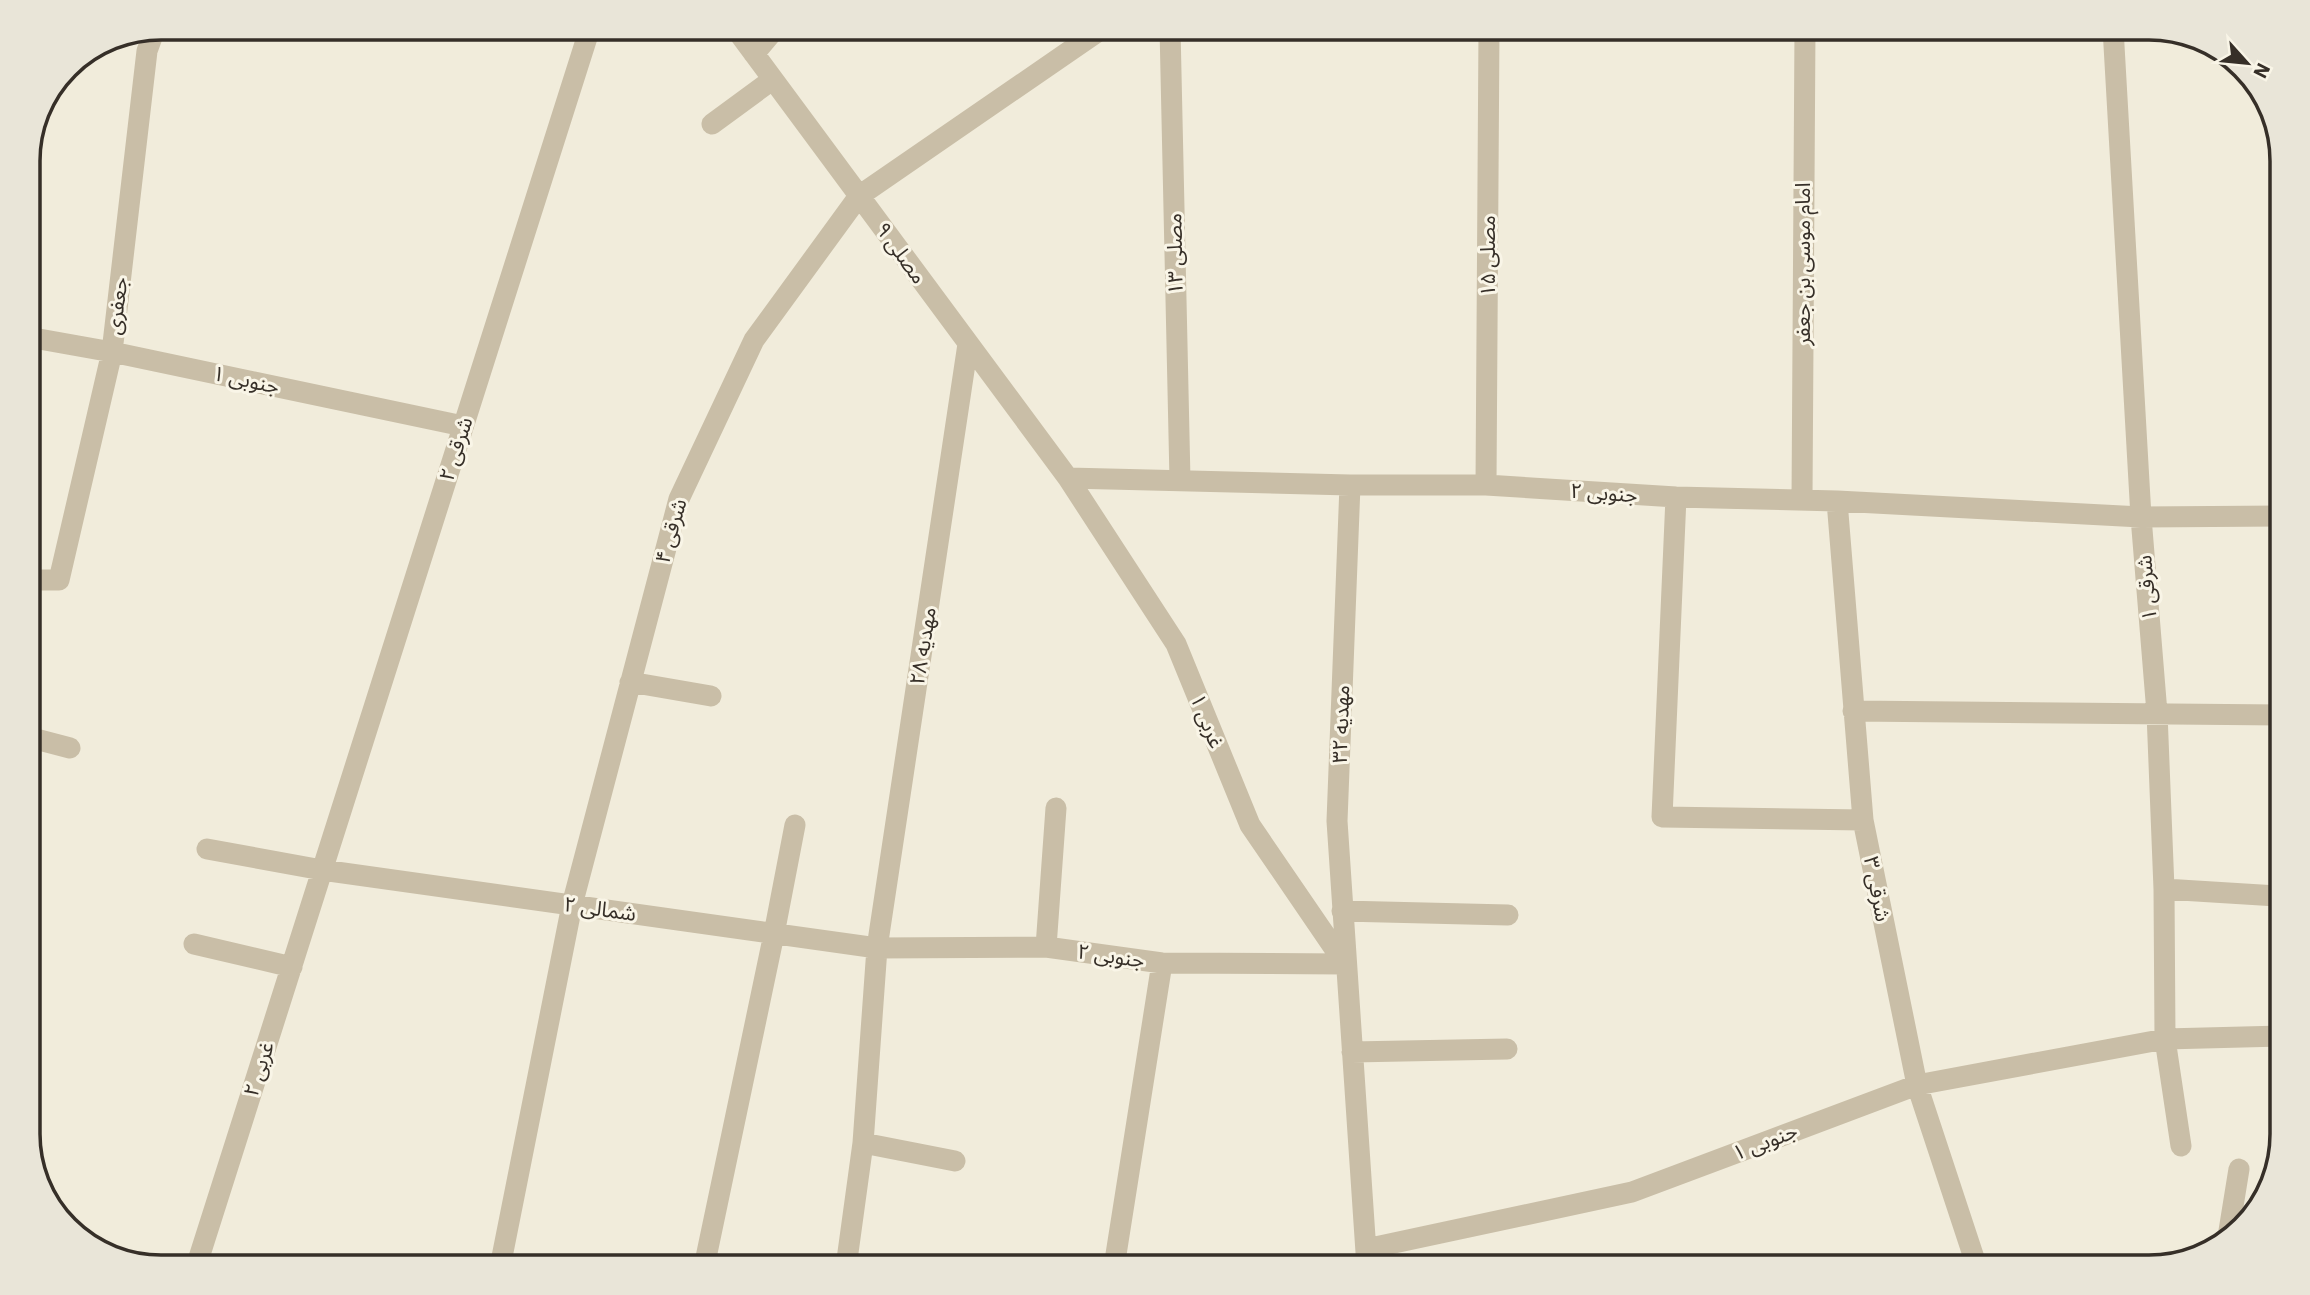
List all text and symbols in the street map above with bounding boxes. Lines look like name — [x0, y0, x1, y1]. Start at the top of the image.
north arrow — [2212, 28, 2282, 98]
text: N — [2248, 59, 2276, 82]
street label: امام موسی بن جعفر — [1788, 182, 1819, 347]
street label: مصلی ۱۳ — [1159, 213, 1189, 295]
street label: مصلی ۱۵ — [1473, 215, 1501, 297]
street label: مصلی ۹ — [870, 216, 934, 289]
street label: جعفری — [99, 275, 133, 336]
street label: ۱ جنوبی — [210, 358, 282, 400]
street label: ۲ شرقی — [432, 413, 479, 484]
street label: جنوبی ۲ — [1569, 476, 1639, 508]
street label: ۴ شرقی — [647, 495, 693, 566]
street label: شرقی ۱ — [2129, 554, 2163, 622]
street label: مهدیه ۲۸ — [902, 605, 942, 687]
street label: مهدیه ۳۲ — [1325, 684, 1355, 764]
street label: ۱ غربی — [1184, 689, 1231, 752]
street label: شرقی ۳ — [1858, 854, 1898, 924]
street label: ۲ شمالی — [562, 889, 638, 927]
street label: ۲ جنوبی — [1076, 936, 1147, 974]
street label: ۲ غربی — [236, 1038, 280, 1100]
street label: جنوبی ۱ — [1728, 1116, 1801, 1166]

